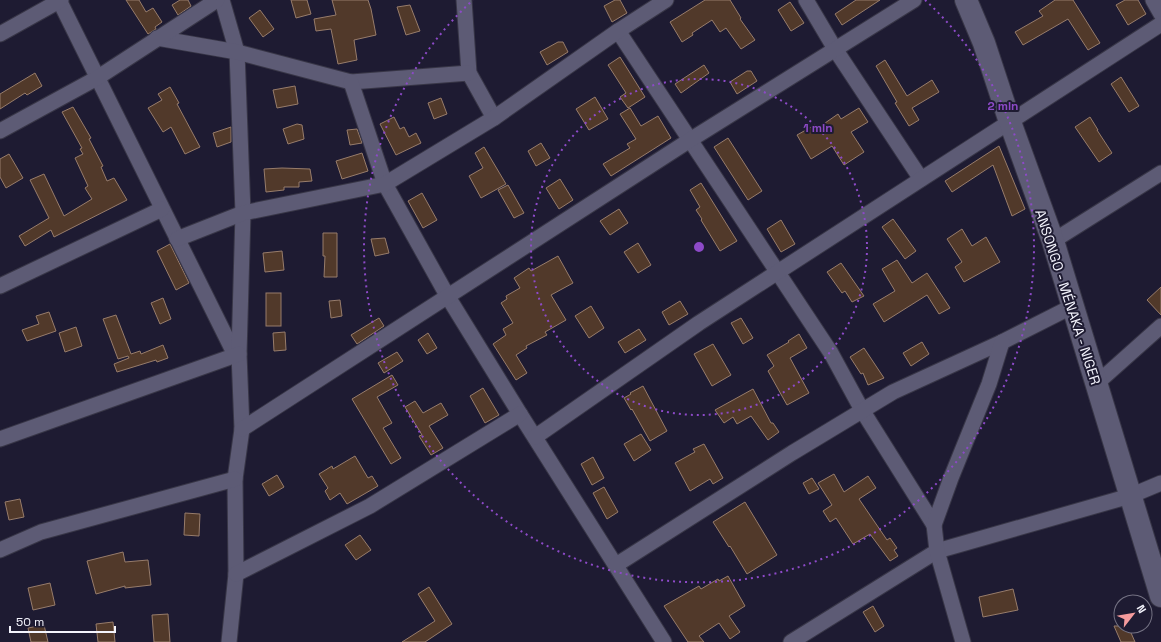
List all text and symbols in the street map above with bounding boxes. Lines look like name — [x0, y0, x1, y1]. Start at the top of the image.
text: 2 min — [987, 98, 1019, 114]
text: 1 min — [803, 120, 833, 136]
street label: ANSONGO - MÉNAKA - NIGER — [1031, 207, 1105, 387]
centre of rings — [692, 240, 706, 254]
north arrow — [1113, 594, 1153, 634]
text: N — [1134, 602, 1149, 616]
scale bar — [10, 608, 115, 634]
text: 50 m — [16, 614, 44, 630]

